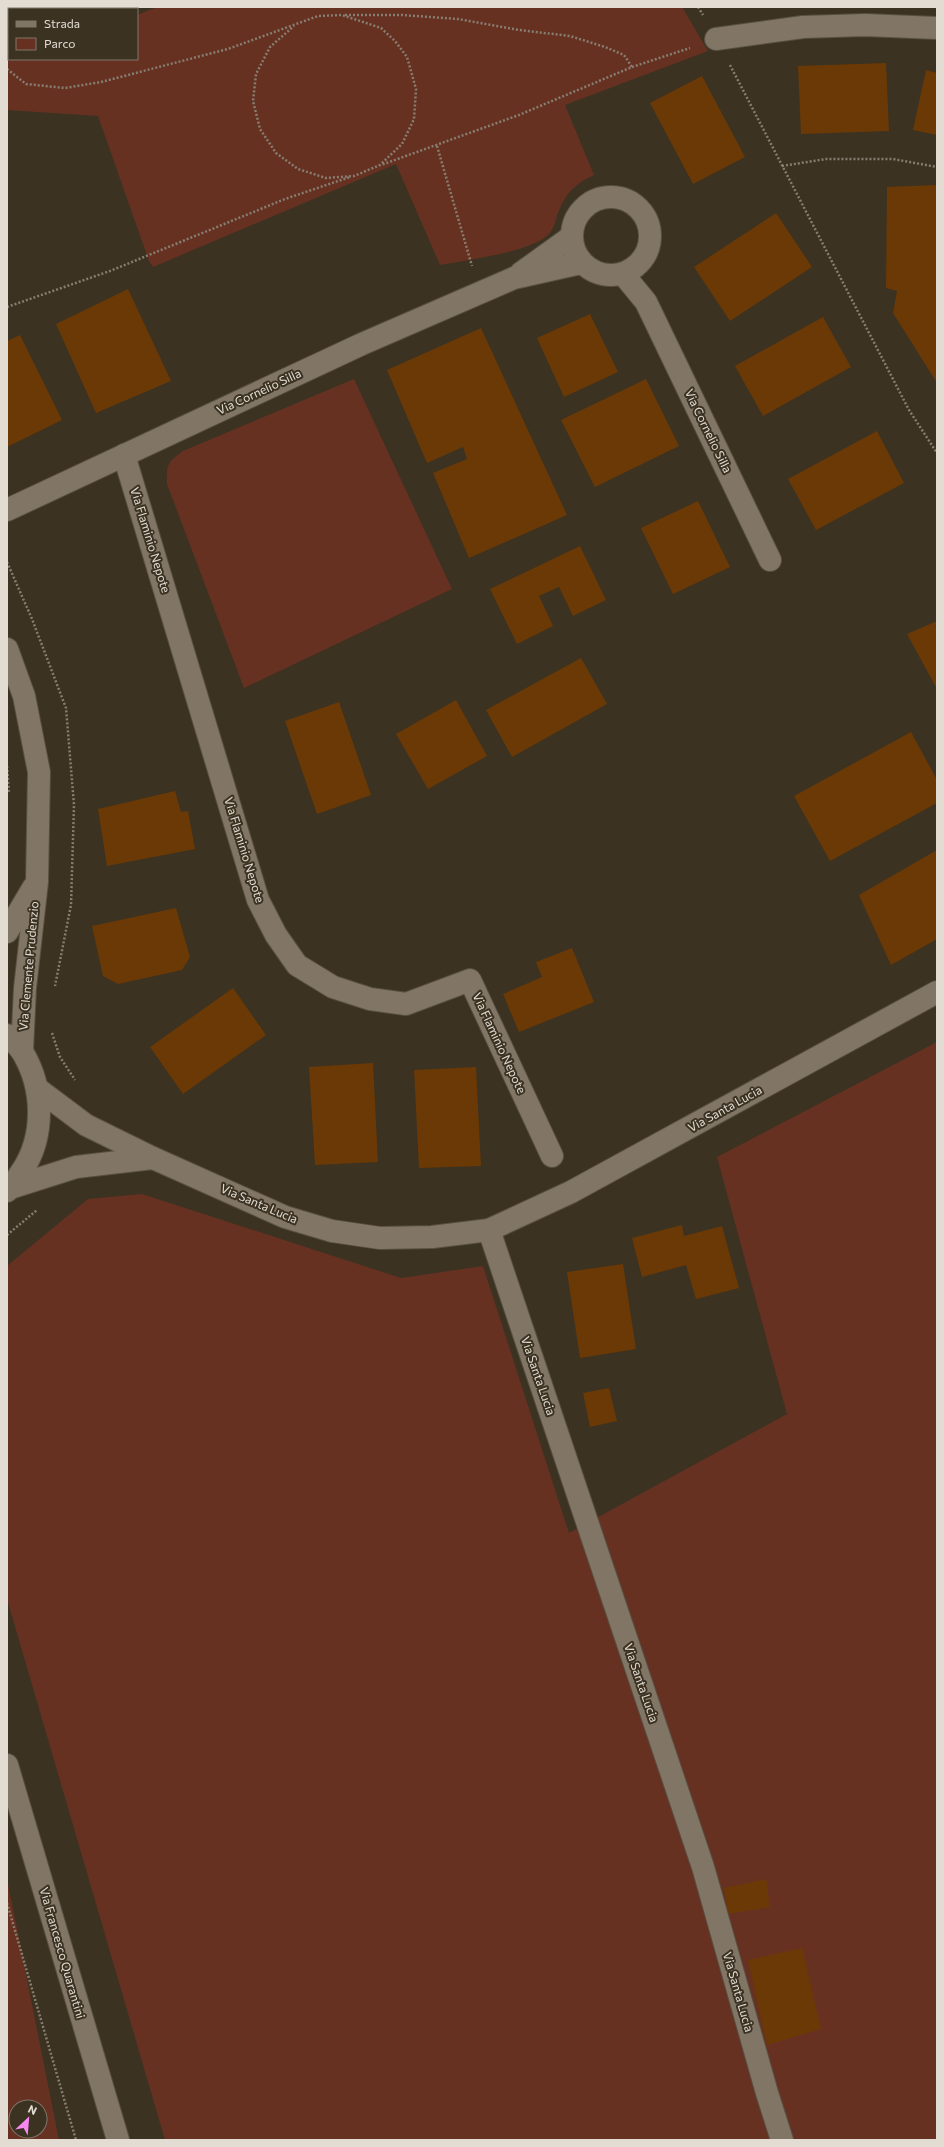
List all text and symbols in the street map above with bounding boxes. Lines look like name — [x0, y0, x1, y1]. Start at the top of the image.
legend — [8, 8, 138, 60]
text: Strada — [44, 16, 80, 30]
text: Parco — [44, 36, 76, 50]
street label: Via Cornelio Silla — [214, 365, 303, 417]
street label: Via Cornelio Silla — [683, 386, 735, 475]
street label: Via Flaminio Nepote — [128, 485, 174, 594]
street label: Via Flaminio Nepote — [222, 795, 268, 904]
street label: Via Clemente Prudenzio — [15, 901, 41, 1031]
street label: Via Flaminio Nepote — [470, 990, 529, 1095]
street label: Via Santa Lucia — [685, 1082, 764, 1134]
street label: Via Santa Lucia — [219, 1181, 300, 1226]
street label: Via Santa Lucia — [519, 1334, 559, 1417]
street label: Via Santa Lucia — [622, 1641, 662, 1724]
street label: Via Francesco Quarantini — [37, 1885, 88, 2020]
street label: Via Santa Lucia — [721, 1950, 757, 2033]
north arrow — [8, 2099, 48, 2139]
text: N — [26, 2102, 39, 2117]

